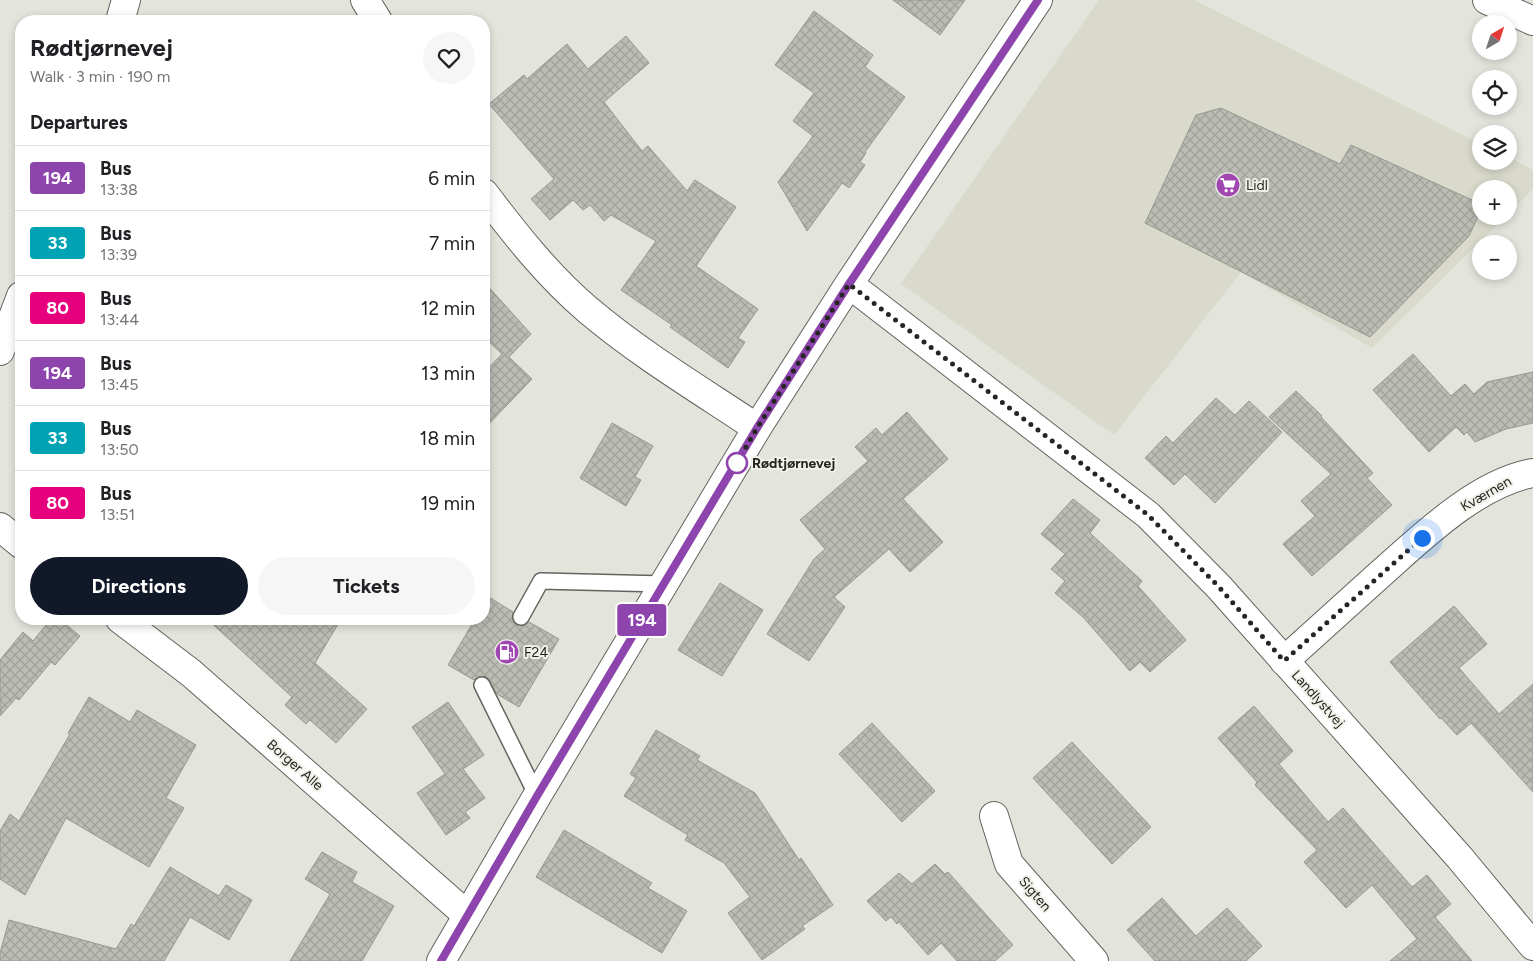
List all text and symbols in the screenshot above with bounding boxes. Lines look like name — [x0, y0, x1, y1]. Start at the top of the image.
north arrow — [1472, 15, 1518, 60]
map controls — [1472, 15, 1517, 280]
button: heart — [423, 32, 475, 84]
text: Rødtjørnevej — [30, 33, 173, 62]
text: Walk · 3 min · 190 m — [30, 67, 171, 86]
button: locate — [1472, 70, 1517, 115]
text: Departures — [30, 111, 128, 134]
button: layers — [1472, 125, 1517, 170]
text: Bus — [100, 157, 131, 180]
text: 194 — [43, 167, 72, 189]
text: 6 min — [428, 167, 475, 190]
supermarket icon: Lidl — [1215, 172, 1241, 198]
place label: Lidl — [1246, 177, 1268, 194]
text: 13:38 — [100, 180, 138, 199]
button: + — [1472, 180, 1517, 225]
text: Bus — [100, 222, 131, 245]
text: 33 — [47, 232, 68, 254]
text: 7 min — [429, 232, 475, 255]
button: − — [1472, 235, 1517, 280]
text: 13:39 — [100, 245, 137, 264]
text: Bus — [100, 287, 131, 310]
text: 80 — [46, 297, 69, 319]
text: 12 min — [421, 297, 475, 320]
text: 13:44 — [100, 310, 139, 329]
text: Bus — [100, 352, 131, 375]
text: 194 — [43, 362, 72, 384]
text: 13 min — [421, 362, 475, 385]
text: 13:45 — [100, 375, 139, 394]
text: Bus — [100, 417, 131, 440]
text: 33 — [47, 427, 68, 449]
text: 18 min — [420, 427, 475, 450]
text: 13:50 — [100, 440, 139, 459]
marker: Rødtjørnevej — [726, 452, 748, 474]
place label: Rødtjørnevej — [752, 455, 835, 472]
street label: Kværnen — [1458, 473, 1515, 515]
text: Bus — [100, 482, 131, 505]
text: 80 — [46, 492, 69, 514]
text: 19 min — [421, 492, 475, 515]
text: 13:51 — [100, 505, 135, 524]
your location — [1410, 526, 1435, 551]
button: Directions — [30, 557, 248, 615]
button: Tickets — [258, 557, 475, 615]
line badge: 194 — [613, 604, 671, 636]
text: 194 — [627, 609, 657, 631]
fuel station icon: F24 — [494, 639, 520, 665]
place label: F24 — [524, 644, 548, 661]
street label: Landlystvej — [1288, 667, 1348, 731]
street label: Borger Alle — [263, 736, 327, 794]
street label: Sigten — [1015, 873, 1055, 915]

